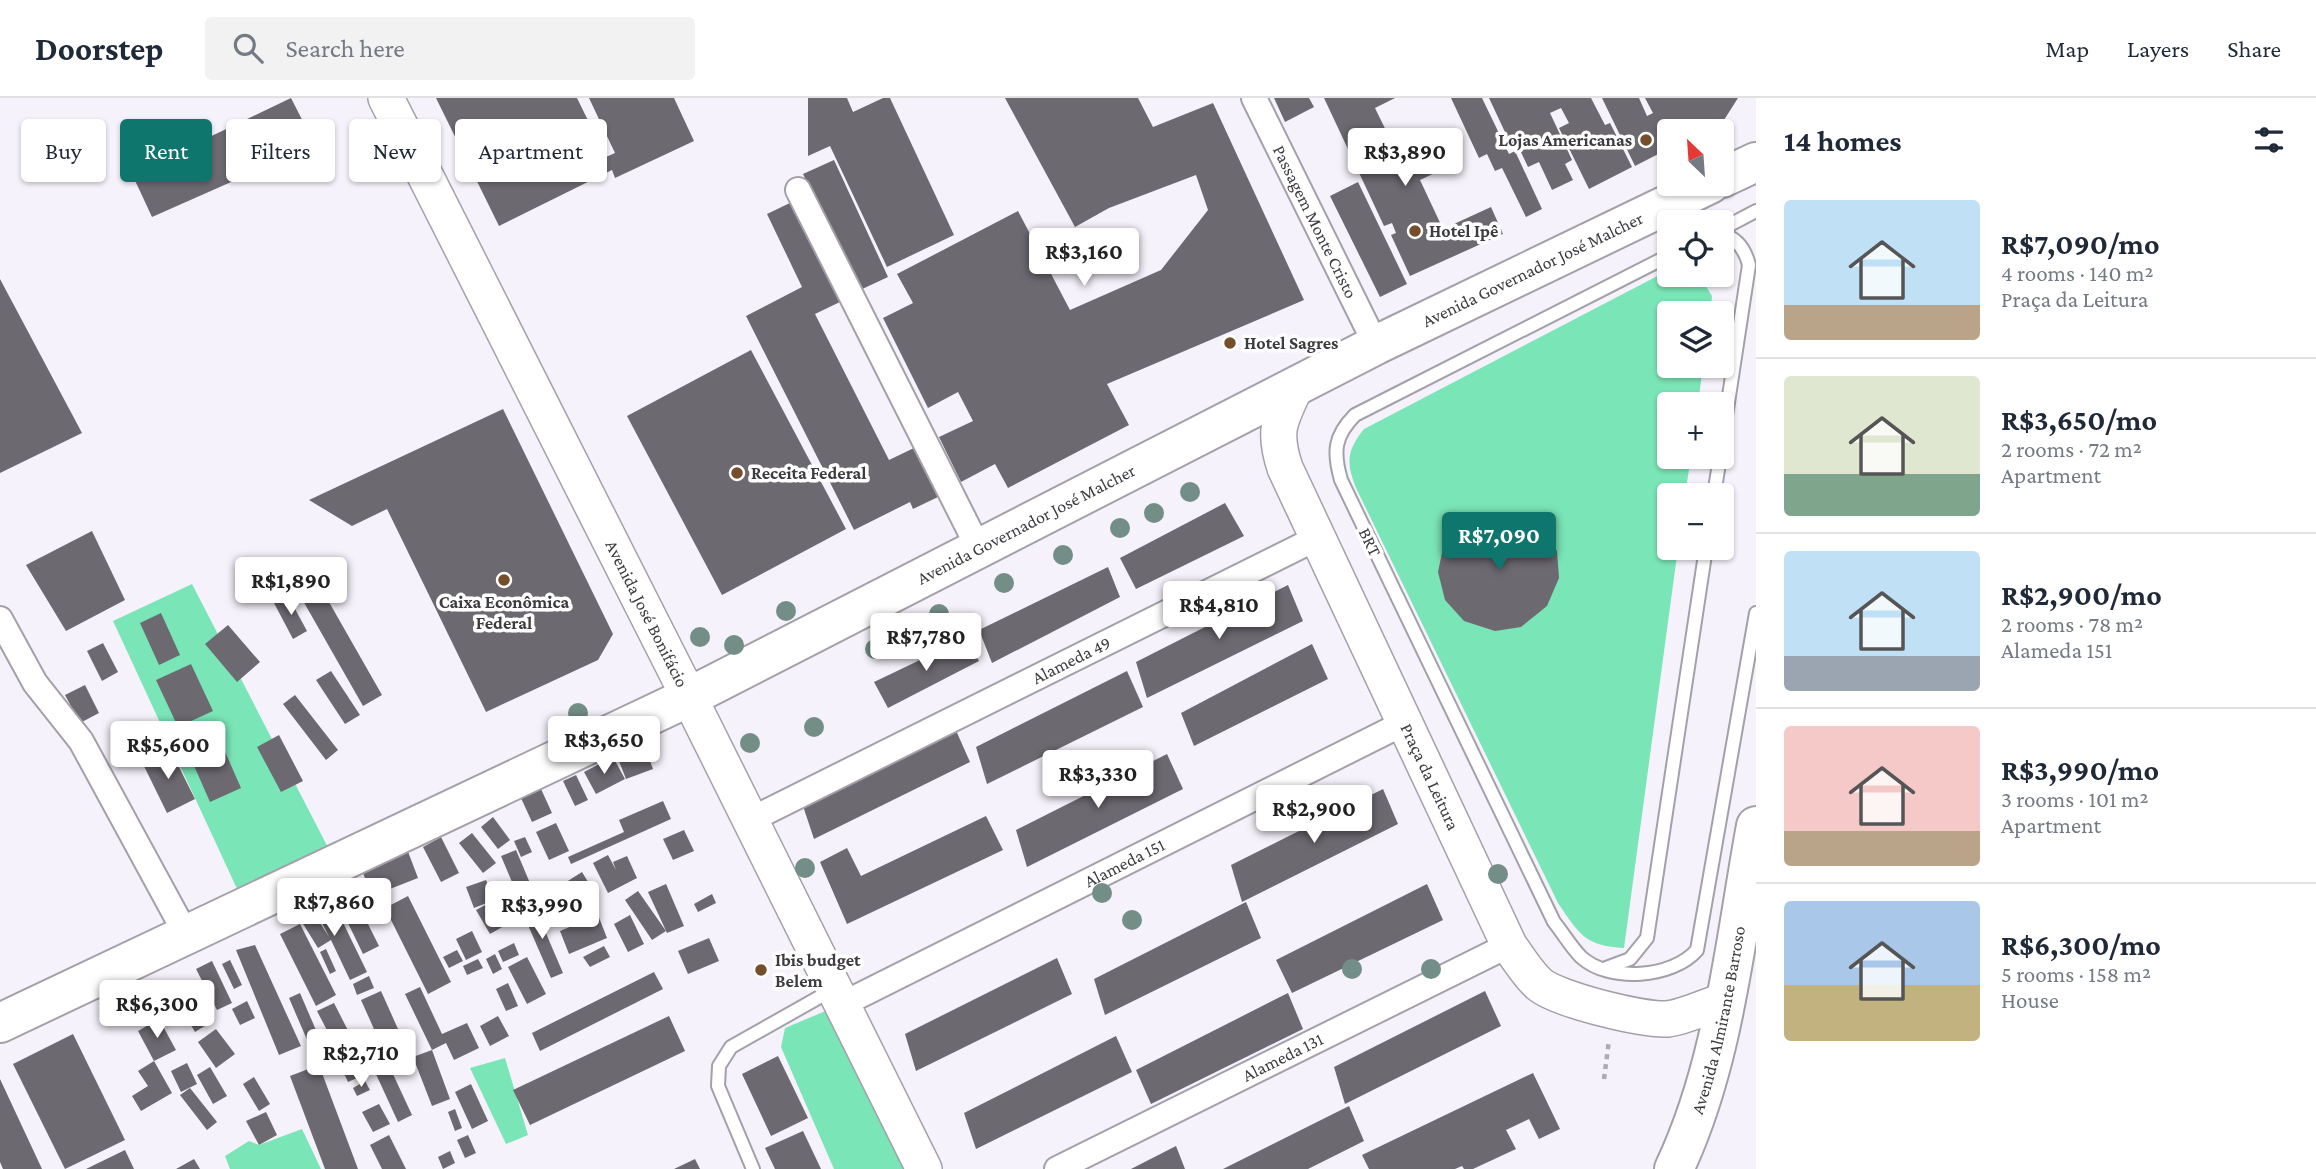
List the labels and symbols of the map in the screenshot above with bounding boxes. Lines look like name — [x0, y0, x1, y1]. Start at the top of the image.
north arrow — [1657, 119, 1734, 196]
pin: R$3,890 — [1340, 129, 1470, 188]
place label: Lojas Americanas — [1498, 130, 1632, 151]
marker: Lojas Americanas — [1638, 132, 1654, 148]
street label: Passagem Monte Cristo — [1269, 142, 1361, 302]
street label: Avenida Governador José Malcher — [1419, 208, 1647, 331]
place label: Hotel Ipê — [1429, 221, 1498, 241]
marker: Hotel Ipê — [1407, 223, 1423, 239]
pin: R$3,160 — [1019, 228, 1149, 288]
place label: Hotel Sagres — [1244, 333, 1338, 353]
marker: Hotel Sagres — [1222, 335, 1238, 351]
street label: Avenida Governador José Malcher — [914, 460, 1139, 588]
place label: Receita Federal — [751, 463, 867, 483]
marker: Receita Federal — [729, 465, 745, 481]
pin: R$7,090 — [1434, 512, 1564, 572]
street label: BRT — [1355, 524, 1385, 560]
street label: Avenida José Bonifácio — [601, 537, 692, 691]
pin: R$1,890 — [226, 558, 356, 617]
marker: Caixa Econômica Federal — [496, 572, 512, 588]
pin: R$4,810 — [1154, 582, 1284, 641]
place label: Caixa Econômica Federal — [439, 592, 570, 633]
pin: R$7,780 — [861, 614, 991, 673]
street label: Alameda 49 — [1029, 632, 1114, 688]
pin: R$3,650 — [539, 716, 669, 776]
street label: Praça da Leitura — [1396, 720, 1464, 833]
pin: R$5,600 — [103, 722, 233, 781]
pin: R$3,330 — [1033, 750, 1163, 810]
pin: R$2,900 — [1249, 786, 1379, 845]
street label: Alameda 151 — [1081, 834, 1168, 891]
pin: R$7,860 — [269, 878, 399, 938]
pin: R$3,990 — [477, 882, 607, 941]
street label: Avenida Almirante Barroso — [1687, 925, 1749, 1117]
place label: Ibis budget Belem — [775, 950, 861, 991]
marker: Ibis budget Belem — [753, 962, 769, 978]
pin: R$6,300 — [92, 981, 222, 1040]
street label: Alameda 131 — [1239, 1029, 1326, 1085]
pin: R$2,710 — [296, 1030, 426, 1089]

